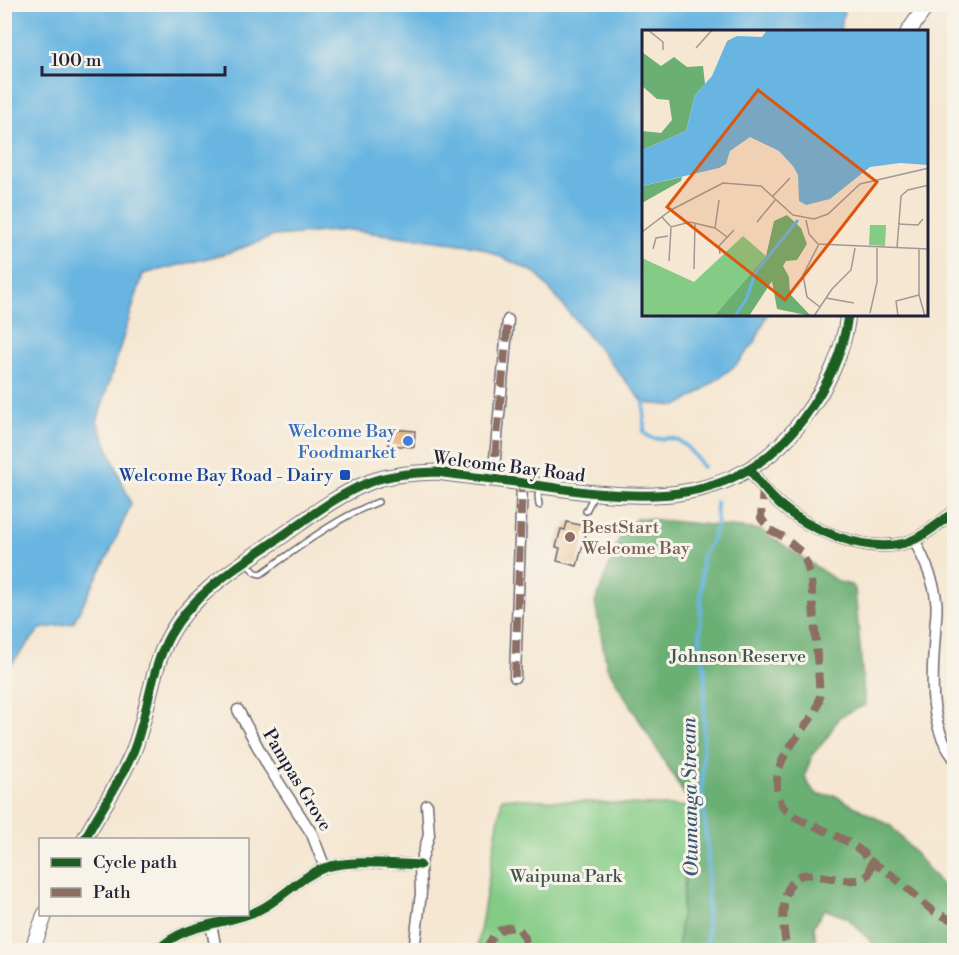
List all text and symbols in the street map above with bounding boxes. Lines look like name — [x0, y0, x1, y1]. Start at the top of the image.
inset map — [642, 30, 929, 316]
scale bar — [42, 39, 225, 77]
text: 100 m — [51, 49, 102, 72]
place label: Welcome Bay Foodmarket — [287, 420, 397, 464]
marker: Welcome Bay Foodmarket — [401, 434, 415, 448]
street label: Welcome Bay Road — [431, 446, 587, 488]
place label: Welcome Bay Road - Dairy — [118, 464, 333, 487]
marker: Welcome Bay Road - Dairy — [338, 468, 352, 482]
place label: BestStart Welcome Bay — [581, 516, 690, 560]
marker: BestStart Welcome Bay — [563, 530, 577, 544]
park label: Johnson Reserve — [669, 645, 806, 668]
water label: Otumanga Stream — [677, 716, 705, 877]
street label: Pampas Grove — [257, 725, 337, 835]
legend — [39, 838, 249, 916]
text: Cycle path — [93, 851, 177, 874]
park label: Waipuna Park — [509, 865, 624, 888]
text: Path — [93, 881, 131, 904]

